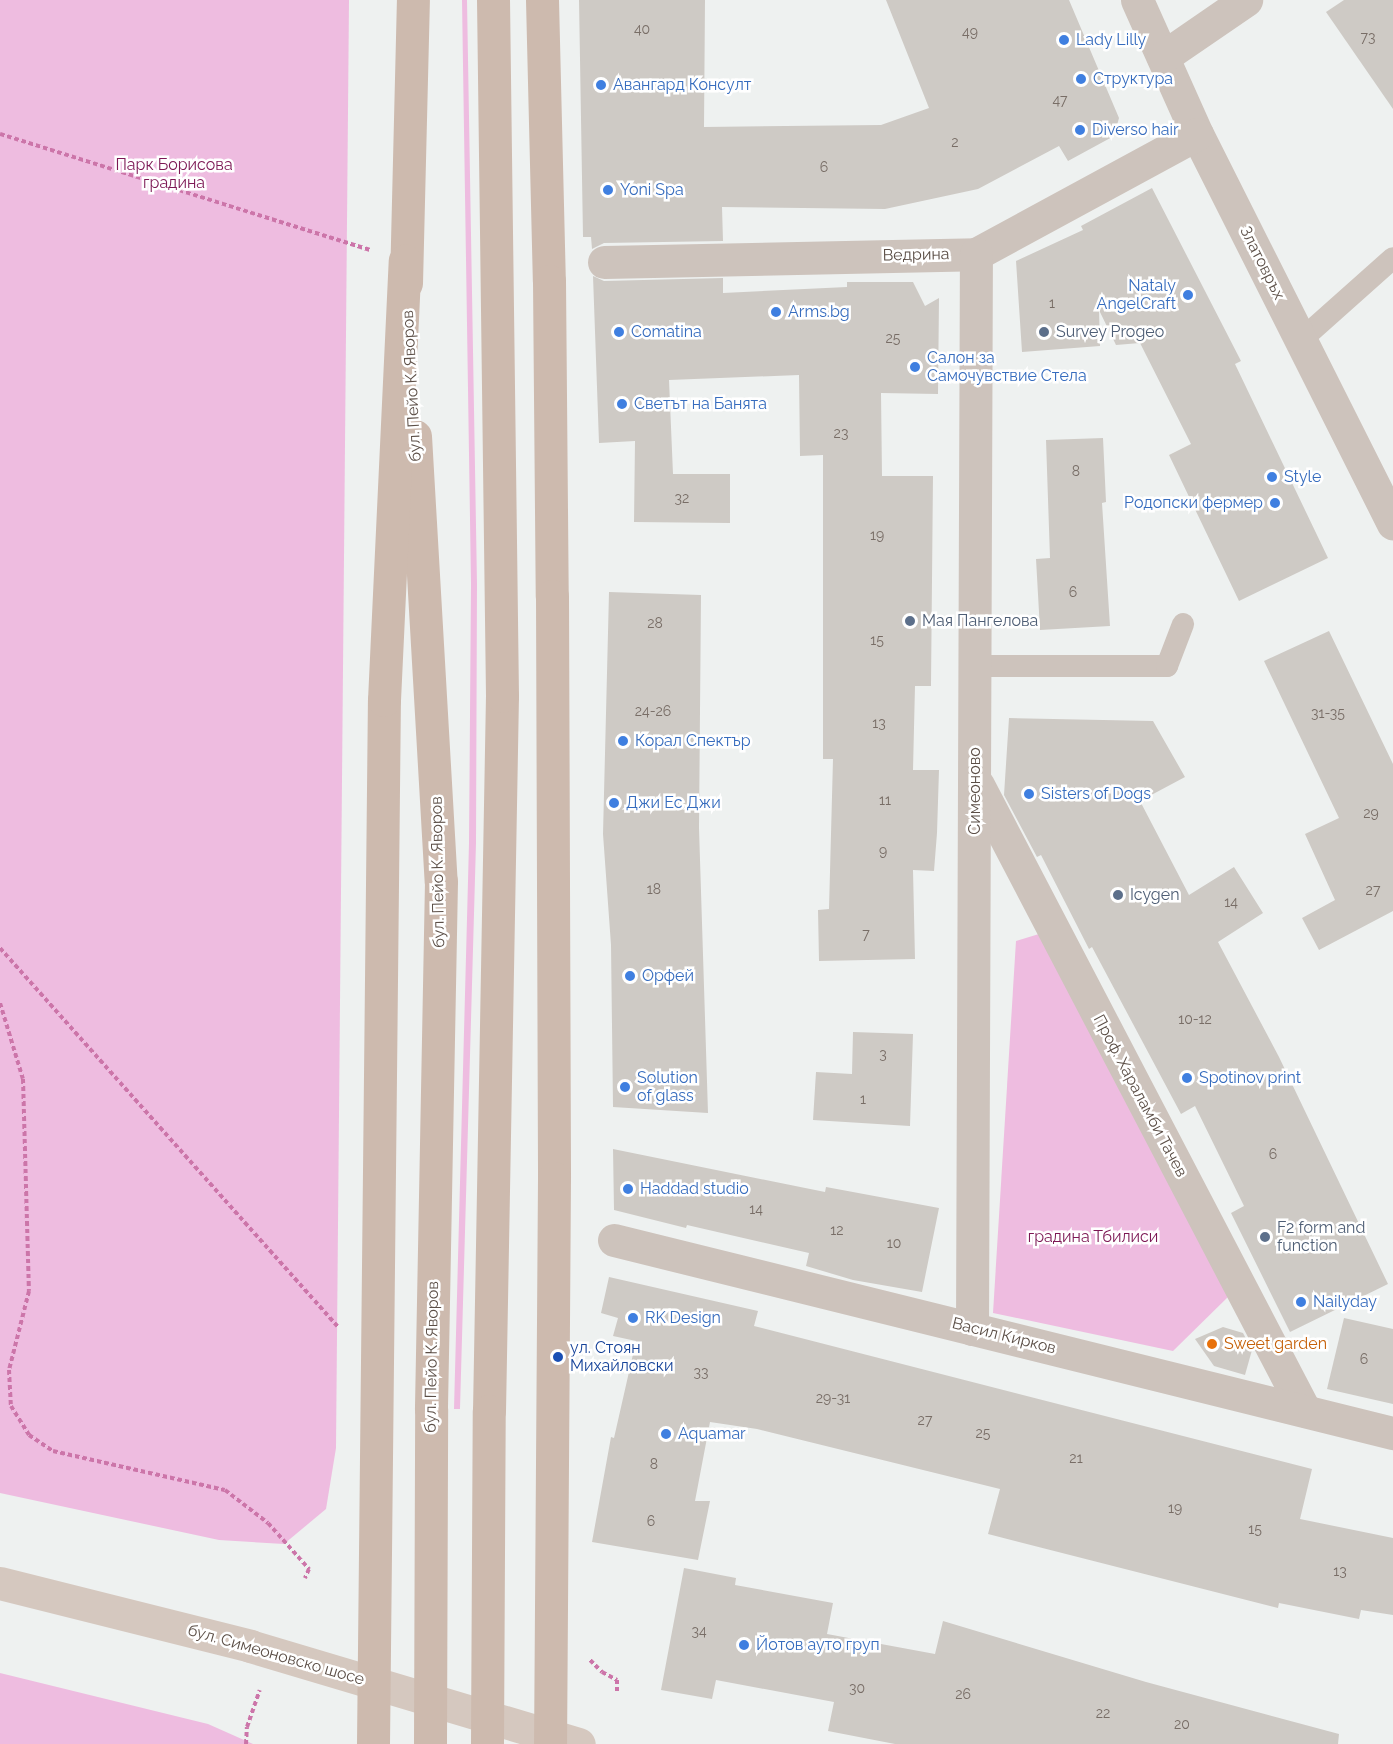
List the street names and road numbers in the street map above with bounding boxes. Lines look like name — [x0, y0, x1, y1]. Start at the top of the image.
street label: Златовръх — [1235, 223, 1289, 303]
street label: Ведрина — [882, 245, 950, 265]
street label: бул. Пейо К. Яворов — [398, 310, 426, 462]
street label: Симеоново — [965, 747, 985, 835]
street label: бул. Пейо К. Яворов — [427, 796, 449, 948]
street label: Проф. Хараламби Тачев — [1089, 1011, 1191, 1181]
street label: бул. Пейо К. Яворов — [421, 1281, 443, 1433]
street label: Васил Кирков — [950, 1314, 1058, 1358]
street label: бул. Симеоновско шосе — [185, 1621, 367, 1689]

